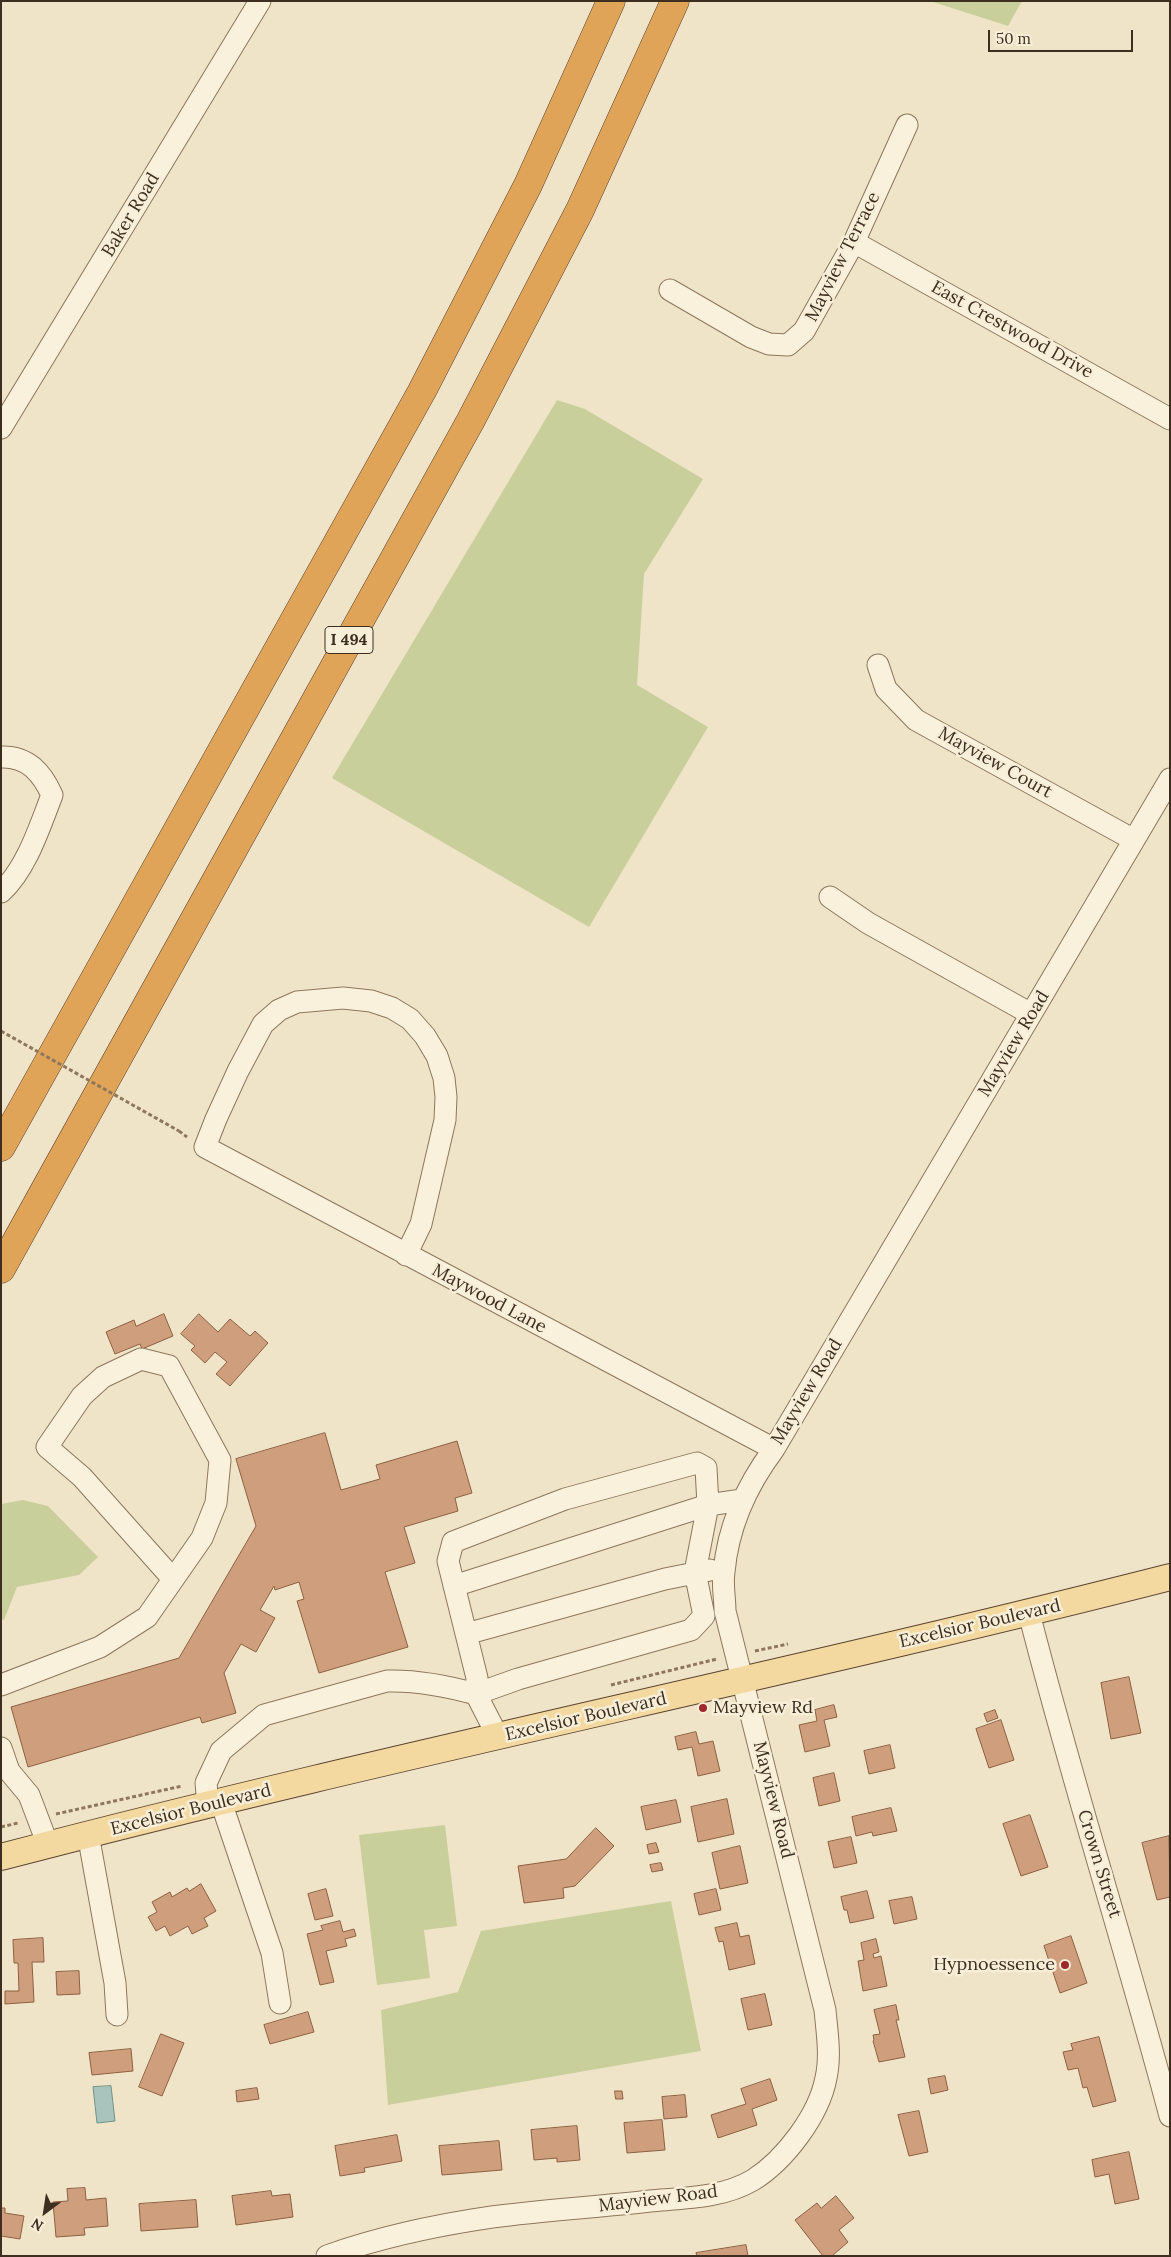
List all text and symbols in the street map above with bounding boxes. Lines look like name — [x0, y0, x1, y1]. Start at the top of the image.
scale bar — [991, 20, 1136, 52]
text: 50 m — [996, 29, 1031, 48]
street label: Baker Road — [98, 169, 164, 261]
street label: Mayview Terrace — [801, 189, 885, 325]
street label: East Crestwood Drive — [927, 276, 1097, 384]
road number: I 494 — [325, 626, 373, 654]
street label: Mayview Court — [934, 723, 1056, 803]
street label: Mayview Road — [974, 987, 1054, 1101]
street label: Maywood Lane — [428, 1260, 550, 1338]
street label: Mayview Road — [767, 1335, 847, 1449]
street label: Excelsior Boulevard — [897, 1595, 1063, 1653]
street label: Excelsior Boulevard — [503, 1688, 669, 1746]
place label: Mayview Rd — [713, 1697, 813, 1719]
marker: Mayview Rd — [697, 1702, 709, 1714]
street label: Mayview Road — [748, 1739, 798, 1861]
street label: Excelsior Boulevard — [108, 1780, 274, 1840]
street label: Crown Street — [1072, 1807, 1126, 1921]
place label: Hypnoessence — [933, 1954, 1055, 1976]
marker: Hypnoessence — [1059, 1959, 1071, 1971]
street label: Mayview Road — [597, 2181, 719, 2217]
north arrow — [20, 2187, 70, 2237]
text: N — [28, 2214, 47, 2235]

